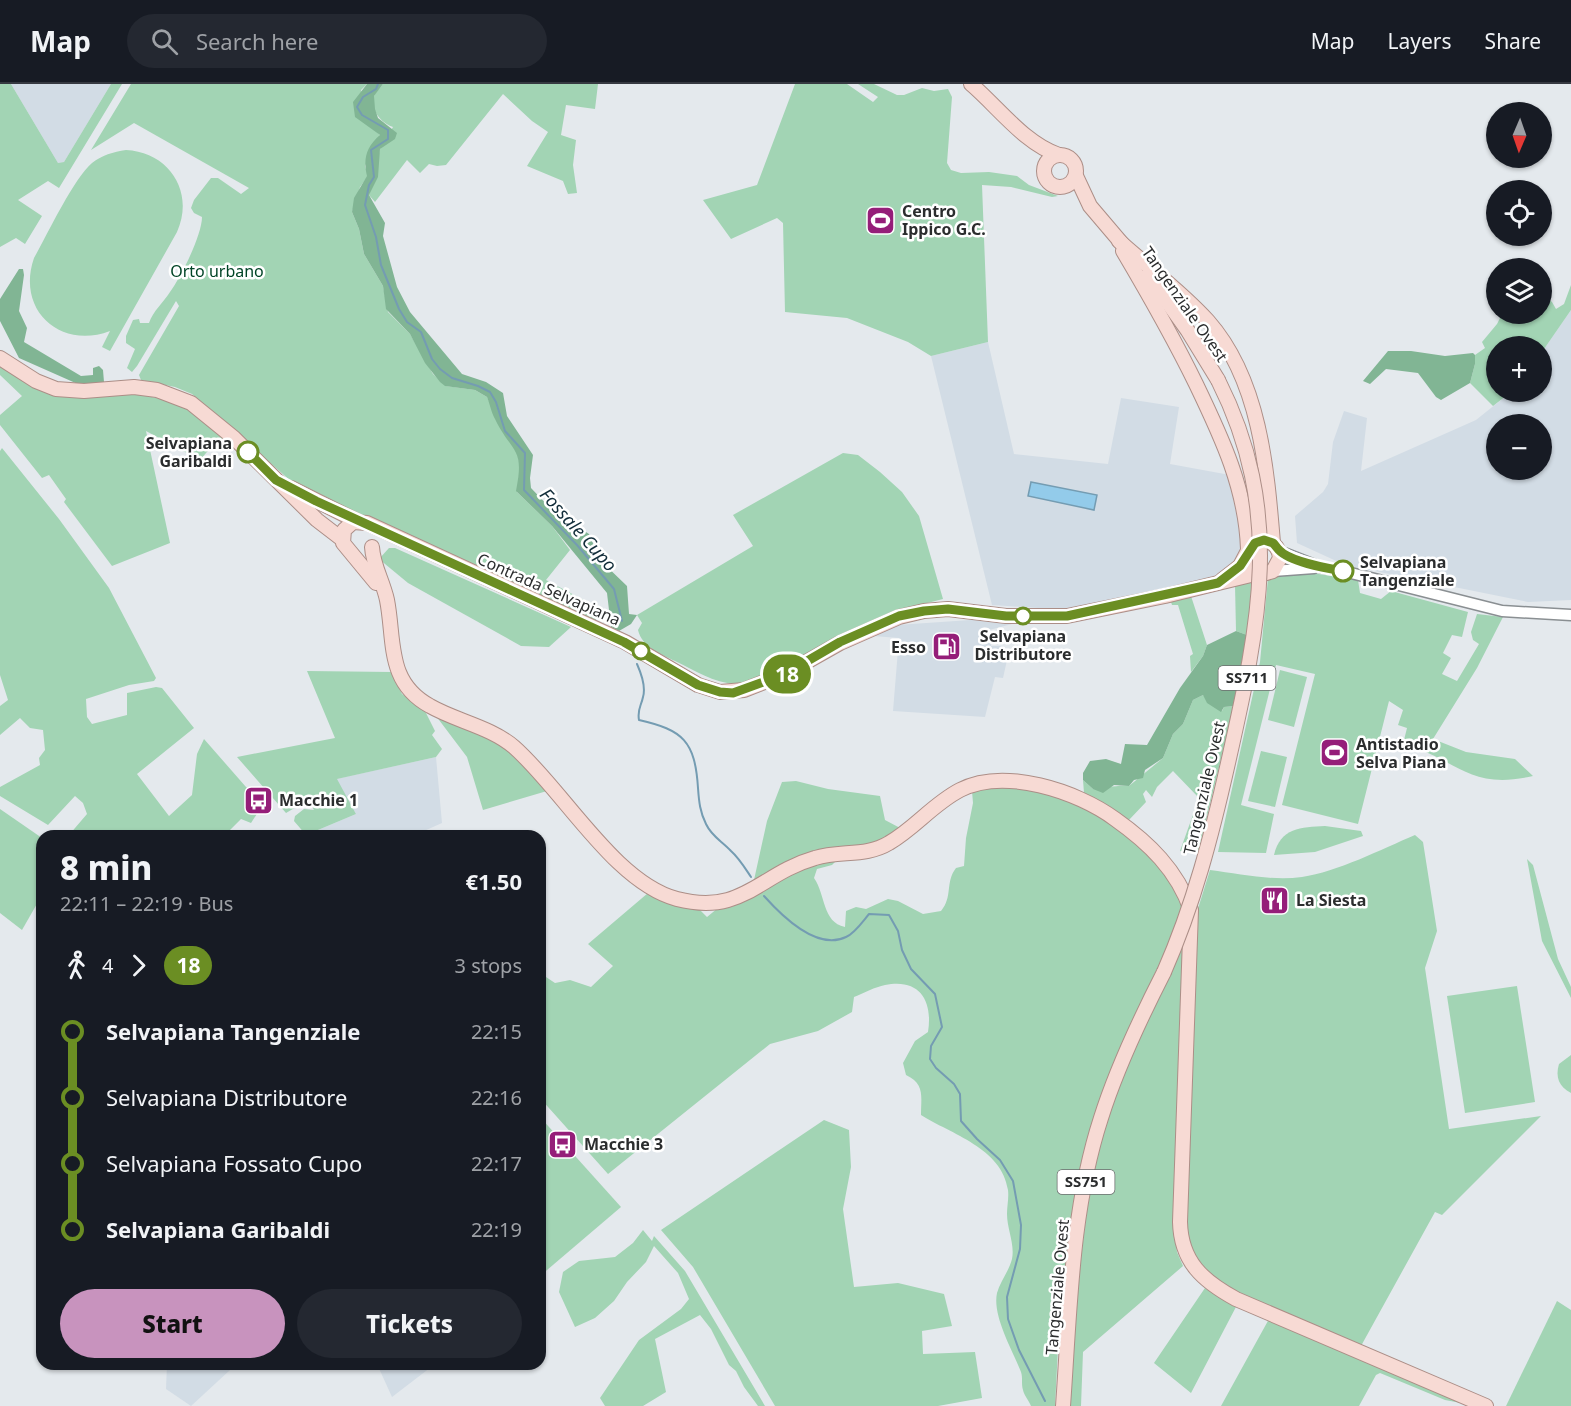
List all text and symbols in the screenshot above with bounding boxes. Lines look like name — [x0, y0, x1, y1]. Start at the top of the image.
search box — [127, 14, 547, 68]
text: Map — [30, 22, 91, 60]
icon: search — [148, 25, 181, 58]
text: Search here — [196, 26, 318, 56]
text: Map — [1311, 27, 1355, 55]
text: Layers — [1388, 27, 1452, 55]
text: Share — [1485, 27, 1541, 55]
north arrow — [1486, 102, 1552, 168]
map controls — [1486, 102, 1552, 480]
button: locate — [1486, 180, 1552, 246]
place label: Centro Ippico G.C. — [902, 200, 986, 240]
sports icon: Centro Ippico G.C. — [865, 204, 897, 236]
street label: Tangenziale Ovest — [1137, 242, 1233, 366]
button: layers — [1486, 258, 1552, 324]
park label: Orto urbano — [170, 260, 264, 282]
button: + — [1486, 336, 1552, 402]
button: − — [1486, 414, 1552, 480]
place label: Selvapiana Garibaldi — [146, 432, 232, 472]
marker: Selvapiana Garibaldi — [237, 441, 259, 463]
water label: Fossale Cupo — [535, 483, 623, 576]
street label: Contrada Selvapiana — [474, 548, 624, 630]
place label: Selvapiana Tangenziale — [1360, 551, 1455, 591]
marker: Selvapiana Tangenziale — [1332, 560, 1354, 582]
marker: Selvapiana Distributore — [1014, 607, 1032, 625]
place label: Selvapiana Distributore — [974, 625, 1072, 665]
fuel station icon: Esso — [931, 631, 963, 663]
place label: Esso — [891, 636, 926, 658]
unlabelled marker — [632, 642, 650, 660]
line badge: 18 — [760, 654, 814, 694]
text: 18 — [775, 660, 799, 688]
road number: SS711 — [1218, 666, 1276, 690]
street label: Tangenziale Ovest — [1178, 719, 1230, 857]
place label: Antistadio Selva Piana — [1356, 733, 1446, 773]
sports icon: Antistadio Selva Piana — [1319, 737, 1351, 769]
bus stop icon: Macchie 1 — [242, 784, 274, 816]
place label: Macchie 1 — [279, 789, 358, 811]
text: 8 min — [60, 845, 152, 890]
text: €1.50 — [465, 866, 522, 896]
restaurant icon: La Siesta — [1259, 884, 1291, 916]
place label: La Siesta — [1296, 889, 1366, 911]
text: 22:11 – 22:19 · Bus — [60, 890, 233, 917]
icon: walk — [60, 949, 93, 982]
icon: forward — [122, 949, 155, 982]
text: 18 — [176, 951, 200, 979]
text: 4 — [102, 952, 113, 979]
text: 3 stops — [455, 952, 522, 979]
text: Selvapiana Tangenziale — [106, 1016, 360, 1046]
text: 22:15 — [471, 1018, 522, 1045]
text: Selvapiana Distributore — [106, 1082, 347, 1112]
text: 22:16 — [471, 1084, 522, 1111]
bus stop icon: Macchie 3 — [547, 1128, 579, 1160]
place label: Macchie 3 — [584, 1133, 663, 1155]
text: Selvapiana Fossato Cupo — [106, 1148, 362, 1178]
text: 22:17 — [471, 1150, 522, 1177]
road number: SS751 — [1058, 1170, 1114, 1194]
text: Selvapiana Garibaldi — [106, 1214, 330, 1244]
text: 22:19 — [471, 1216, 522, 1243]
street label: Tangenziale Ovest — [1040, 1218, 1074, 1356]
button: Start — [60, 1289, 285, 1358]
button: Tickets — [297, 1289, 522, 1358]

